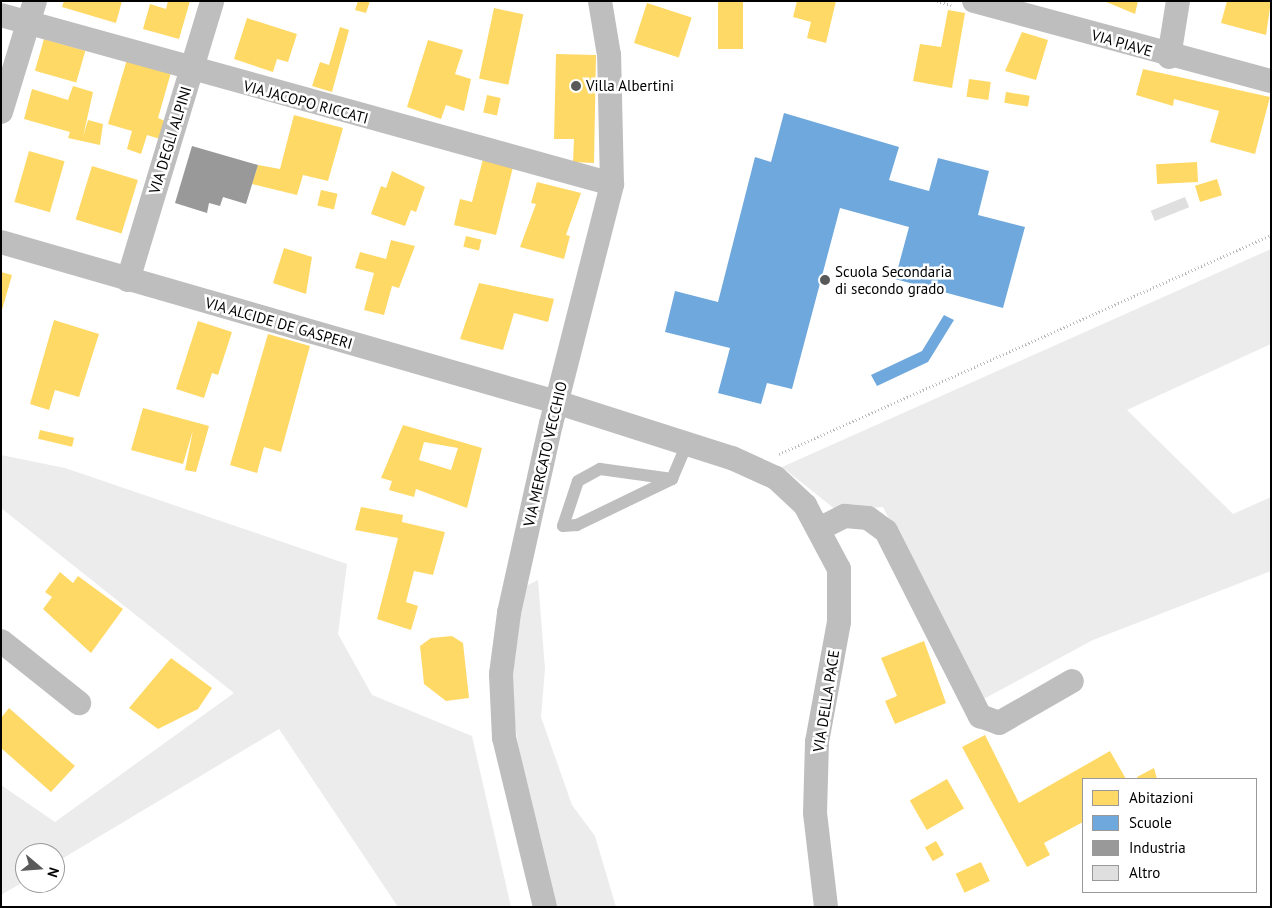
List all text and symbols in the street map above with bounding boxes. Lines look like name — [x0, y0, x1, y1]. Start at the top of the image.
street label: VIA PIAVE — [1089, 26, 1155, 60]
street label: VIA JACOPO RICCATI — [241, 77, 371, 127]
place label: Villa Albertini — [586, 77, 674, 95]
marker: Villa Albertini — [570, 80, 582, 92]
street label: VIA DEGLI ALPINI — [145, 84, 195, 196]
place label: Scuola Secondaria di secondo grado — [835, 262, 952, 297]
marker: Scuola Secondaria di secondo grado — [819, 274, 831, 286]
street label: VIA ALCIDE DE GASPERI — [203, 293, 355, 353]
street label: VIA MERCATO VECCHIO — [519, 379, 571, 529]
street label: VIA DELLA PACE — [809, 648, 843, 754]
legend — [1082, 778, 1257, 893]
text: Abitazioni — [1129, 788, 1193, 807]
text: Scuole — [1129, 813, 1172, 832]
text: Industria — [1129, 838, 1186, 857]
north arrow — [15, 843, 65, 893]
text: Altro — [1129, 863, 1160, 882]
text: N — [43, 865, 63, 879]

